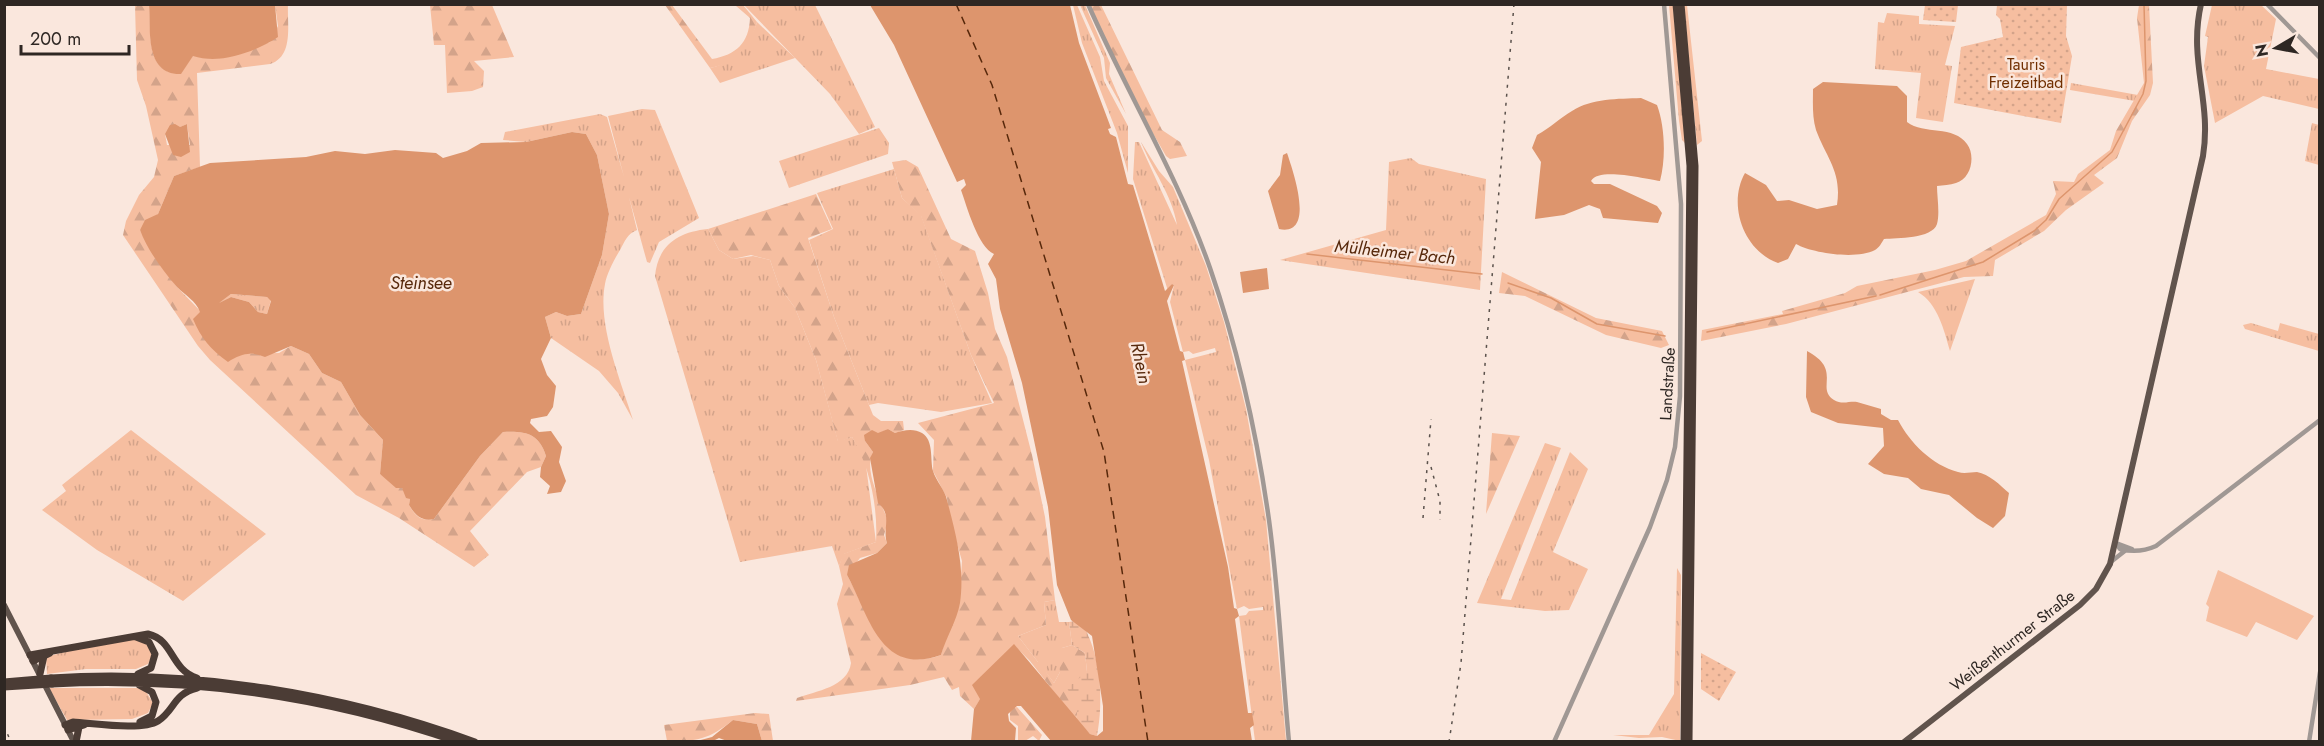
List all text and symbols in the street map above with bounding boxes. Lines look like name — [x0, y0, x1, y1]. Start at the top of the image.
scale bar — [21, 18, 129, 56]
north arrow — [2246, 18, 2306, 78]
text: 200 m — [30, 26, 81, 52]
text: N — [2249, 42, 2274, 59]
park label: Tauris Freizeitbad — [1989, 53, 2063, 94]
water label: Mülheimer Bach — [1333, 233, 1457, 271]
water label: Steinsee — [390, 270, 452, 296]
water label: Rhein — [1124, 340, 1158, 386]
street label: Landstraße — [1654, 347, 1681, 421]
street label: Weißenthurmer Straße — [1945, 584, 2080, 697]

